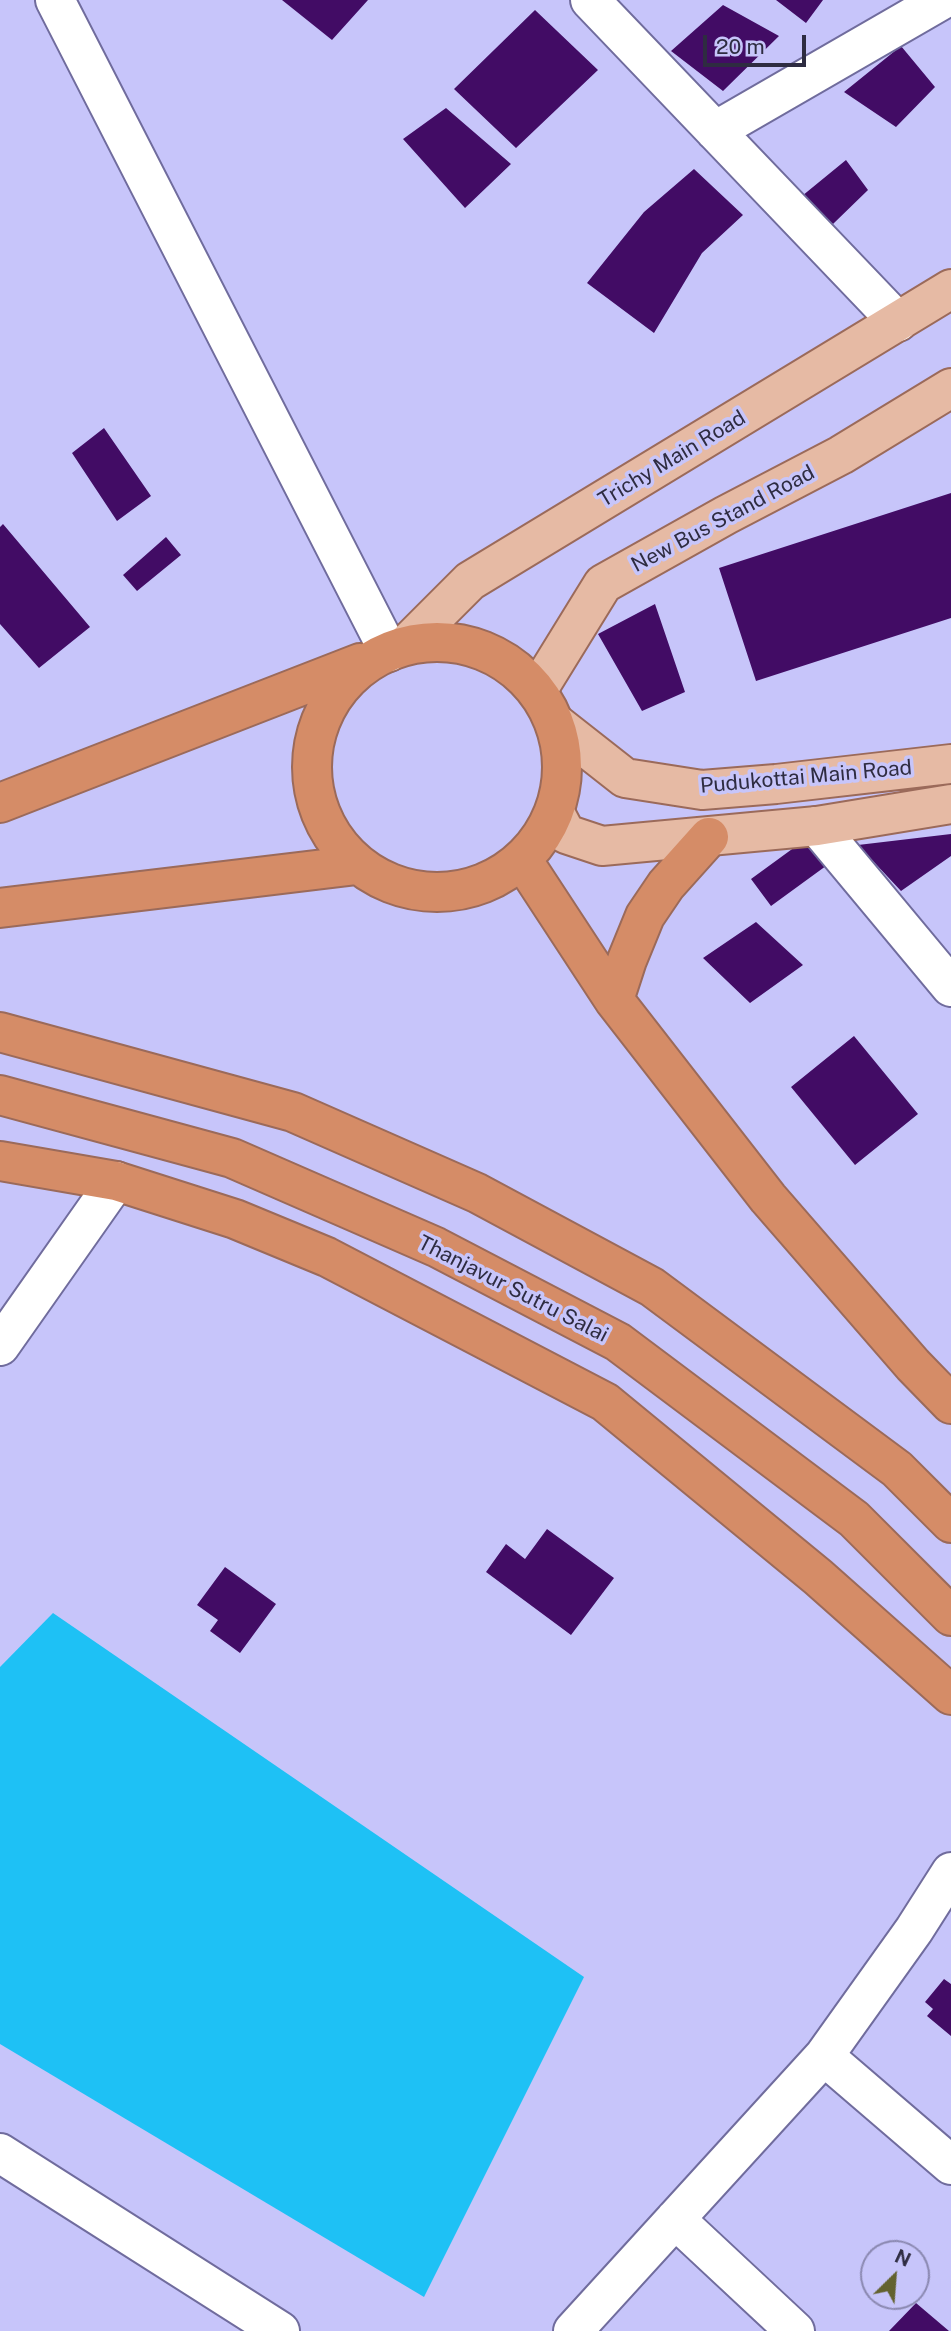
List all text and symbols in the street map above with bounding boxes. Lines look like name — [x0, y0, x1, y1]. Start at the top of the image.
scale bar — [706, 21, 809, 65]
text: 20 m — [716, 34, 765, 59]
street label: Trichy Main Road — [594, 405, 750, 513]
street label: New Bus Stand Road — [627, 460, 819, 578]
street label: Pudukottai Main Road — [699, 755, 913, 799]
street label: Thanjavur Sutru Salai — [414, 1230, 612, 1348]
north arrow — [860, 2240, 930, 2310]
text: N — [892, 2245, 914, 2271]

